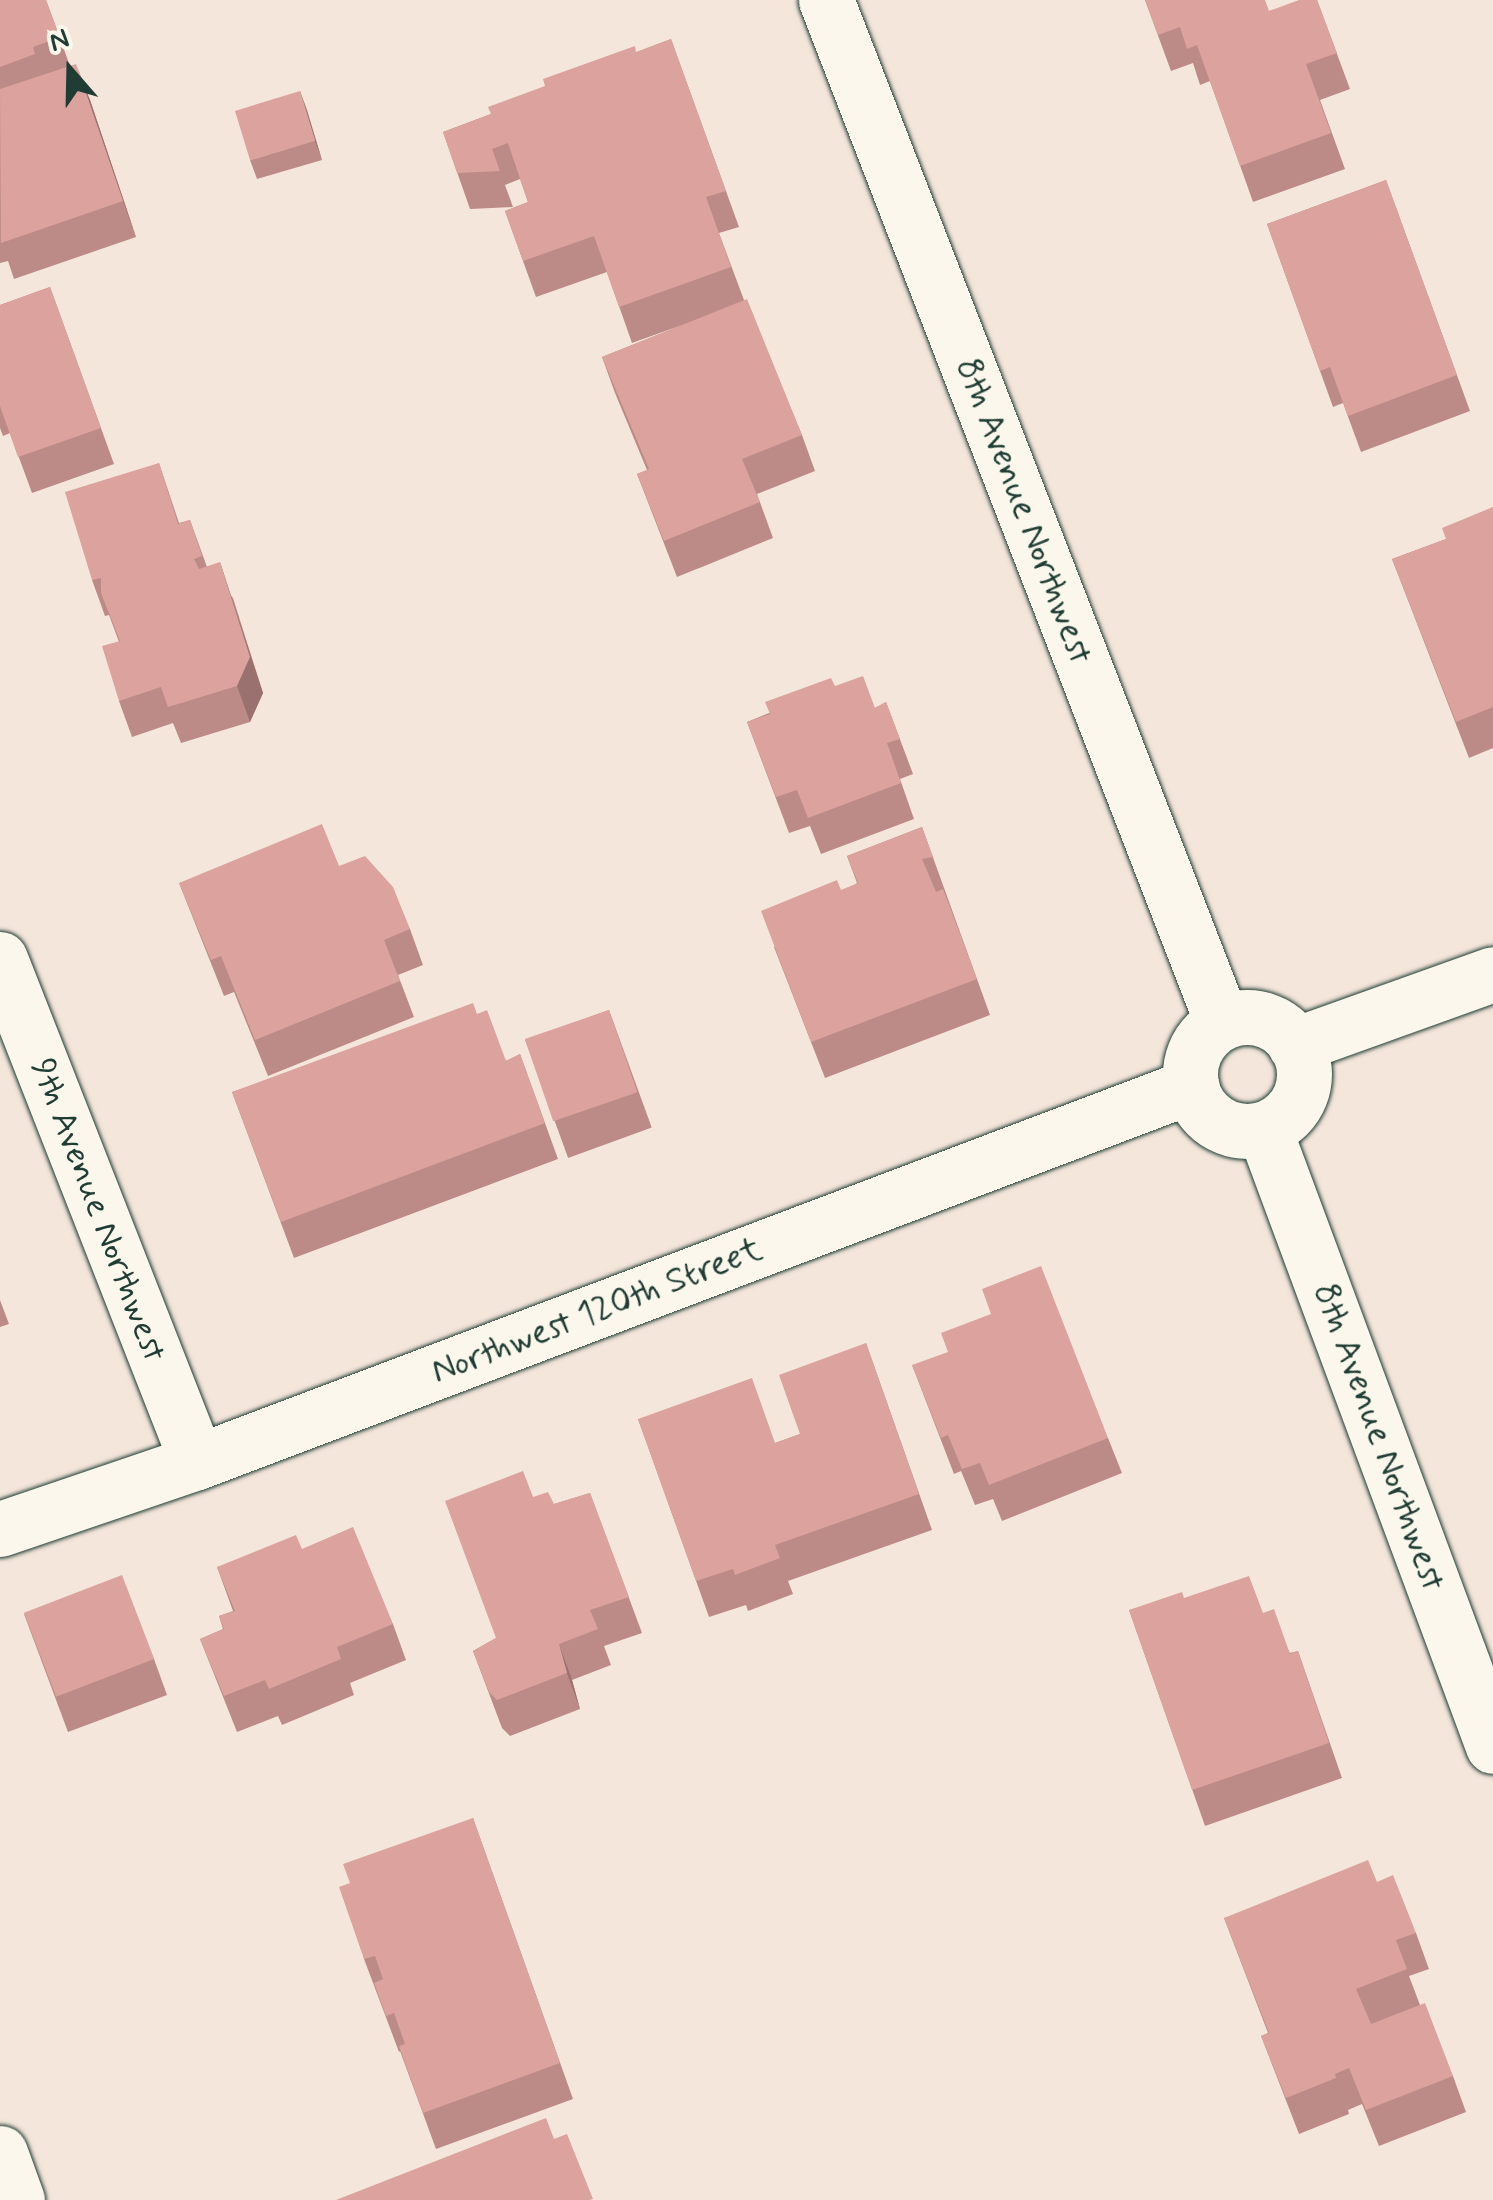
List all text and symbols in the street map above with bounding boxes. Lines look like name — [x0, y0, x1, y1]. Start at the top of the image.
north arrow — [20, 20, 120, 120]
text: N — [44, 21, 75, 62]
street label: 8th Avenue Northwest — [946, 352, 1102, 670]
street label: 9th Avenue Northwest — [21, 1052, 175, 1368]
street label: Northwest 120th Street — [426, 1229, 768, 1393]
street label: 8th Avenue Northwest — [1304, 1277, 1454, 1597]

